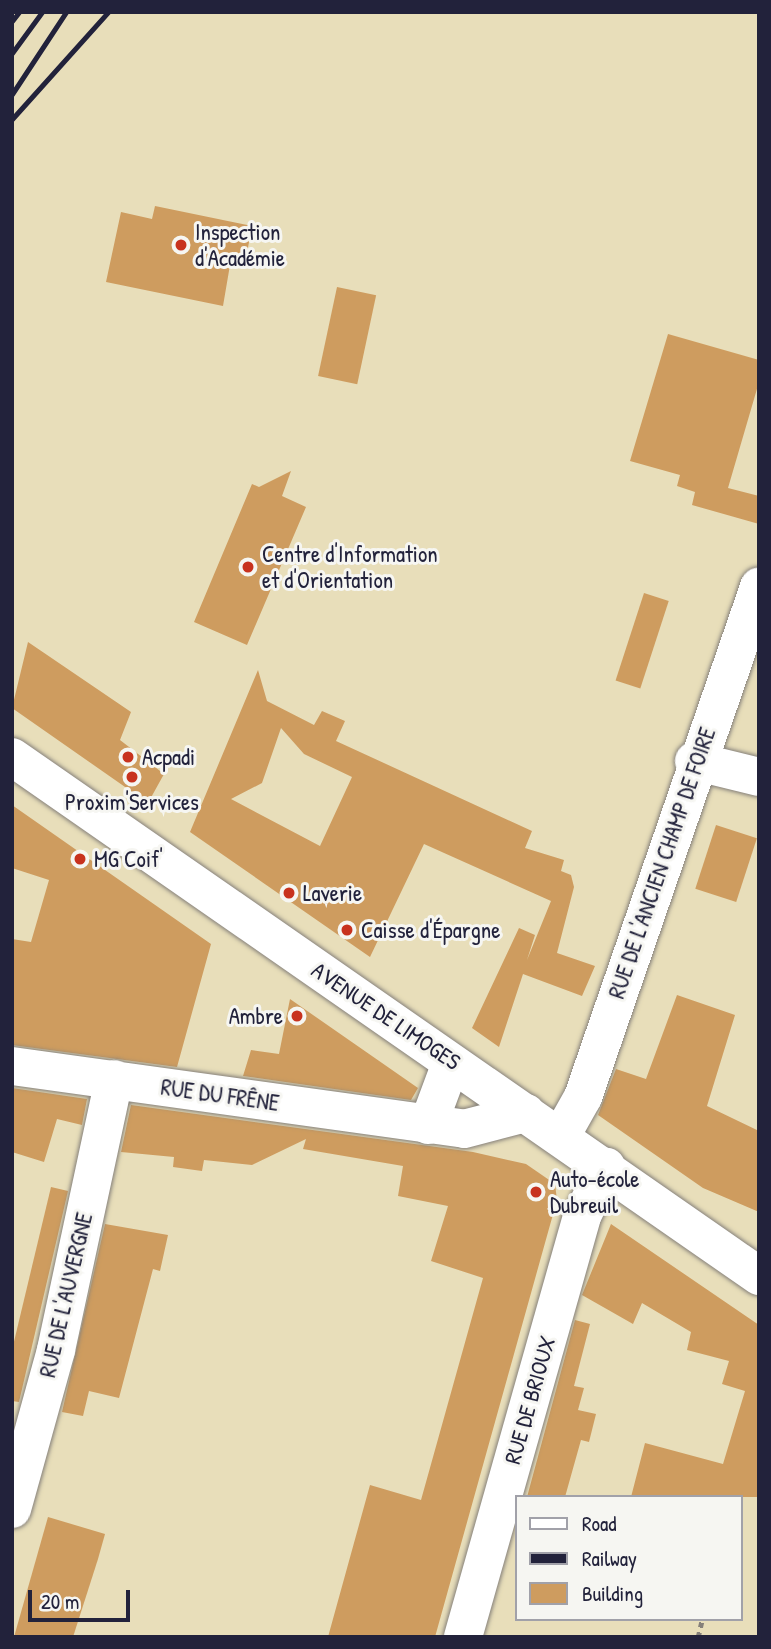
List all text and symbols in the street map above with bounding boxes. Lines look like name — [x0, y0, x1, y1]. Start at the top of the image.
place label: Inspection d'Académie — [195, 218, 285, 272]
marker: Inspection d'Académie — [173, 237, 189, 253]
place label: Centre d'Information et d'Orientation — [262, 540, 438, 594]
marker: Centre d'Information et d'Orientation — [240, 559, 256, 575]
street label: RUE DE L'ANCIEN CHAMP DE FOIRE — [603, 724, 721, 1002]
place label: Acpadi — [142, 743, 195, 771]
marker: Acpadi — [120, 749, 136, 765]
marker: Proxim'Services — [124, 769, 140, 785]
place label: Proxim'Services — [65, 788, 199, 816]
place label: MG Coif' — [94, 845, 163, 873]
marker: MG Coif' — [72, 851, 88, 867]
place label: Laverie — [303, 879, 362, 907]
marker: Laverie — [281, 885, 297, 901]
place label: Caisse d'Épargne — [361, 916, 500, 944]
marker: Caisse d'Épargne — [339, 922, 355, 938]
street label: AVENUE DE LIMOGES — [306, 956, 466, 1076]
place label: Ambre — [229, 1002, 283, 1030]
marker: Ambre — [289, 1008, 305, 1024]
street label: RUE DU FRÊNE — [159, 1073, 281, 1117]
place label: Auto-école Dubreuil — [550, 1165, 640, 1219]
marker: Auto-école Dubreuil — [528, 1184, 544, 1200]
street label: RUE DE L'AUVERGNE — [34, 1210, 98, 1380]
street label: RUE DE BRIOUX — [499, 1333, 561, 1467]
legend — [516, 1495, 743, 1621]
text: Road — [582, 1509, 616, 1538]
text: Railway — [582, 1544, 637, 1573]
scale bar — [32, 1576, 133, 1620]
text: Building — [582, 1579, 643, 1608]
text: 20 m — [41, 1587, 79, 1616]

